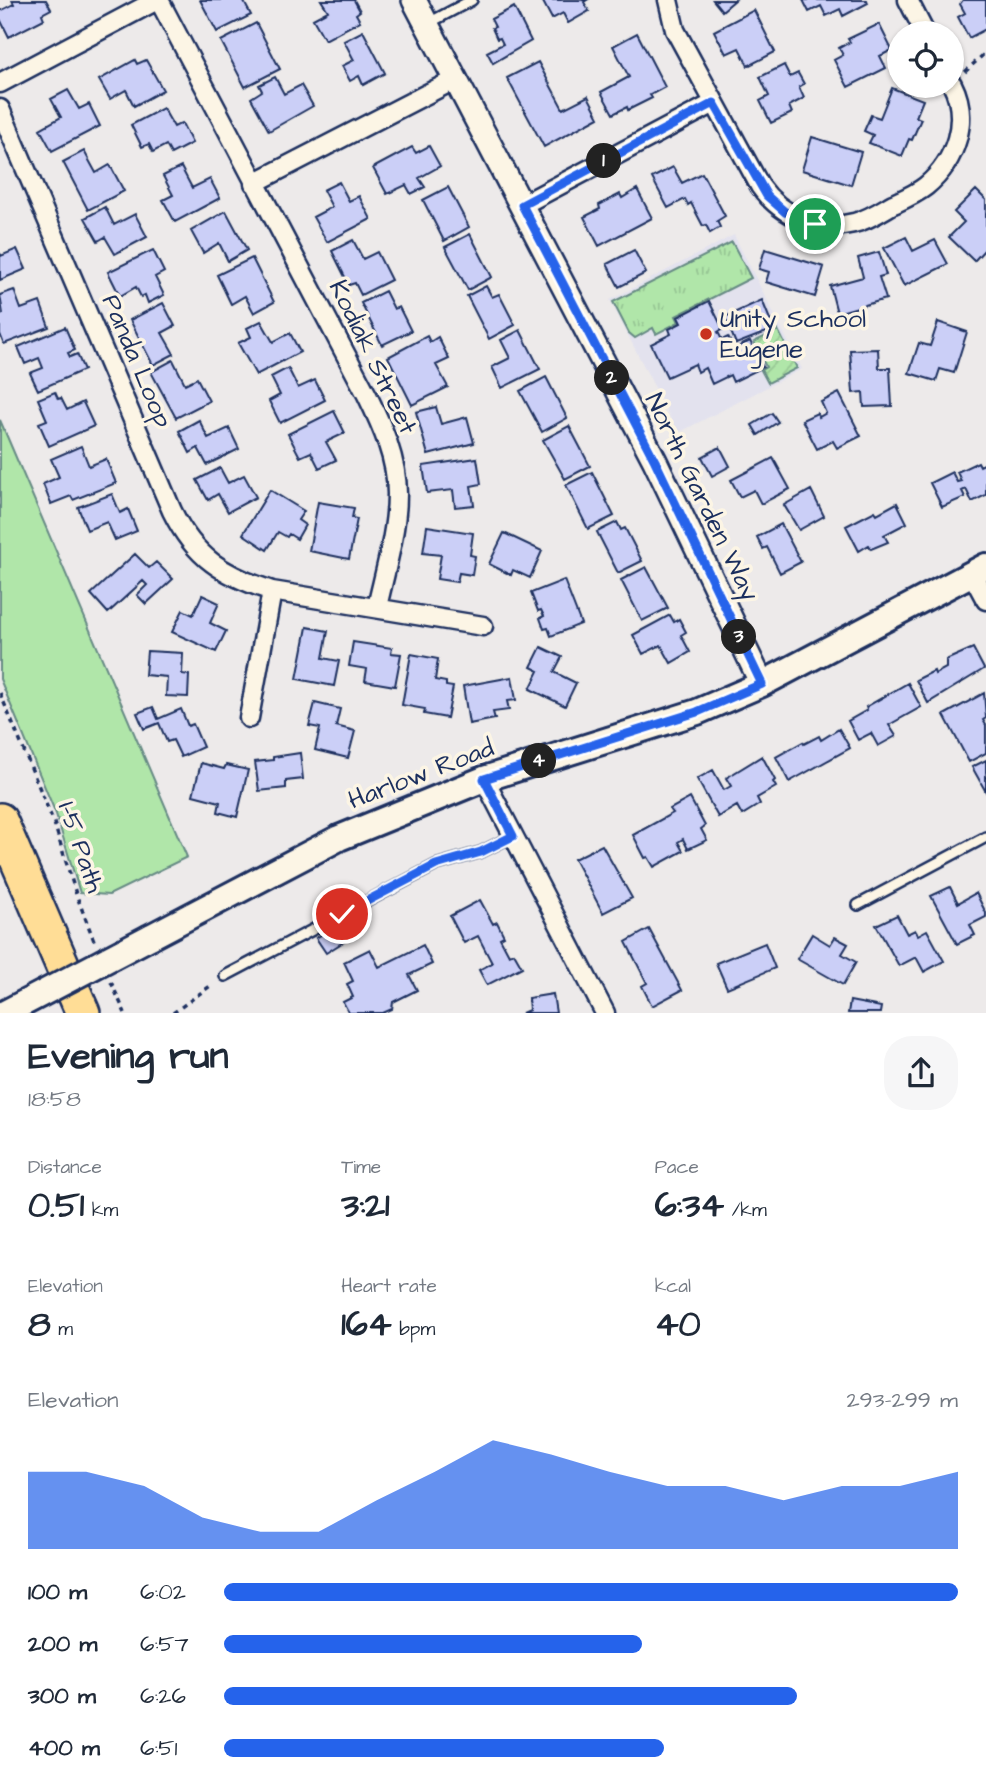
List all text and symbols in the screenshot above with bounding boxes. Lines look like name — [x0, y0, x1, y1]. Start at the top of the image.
map controls — [887, 21, 964, 98]
button: locate — [887, 21, 964, 98]
pin: 1 — [586, 144, 622, 178]
text: 1 — [602, 147, 605, 174]
pin — [785, 194, 845, 254]
icon: arrive — [796, 205, 834, 243]
street label: Kodiak Street — [320, 274, 426, 441]
street label: Panda Loop — [93, 289, 181, 433]
place label: Unity School Eugene — [720, 301, 866, 369]
marker: Unity School Eugene — [698, 326, 714, 342]
pin: 2 — [594, 360, 630, 396]
text: 2 — [606, 364, 617, 391]
street label: North Garden Way — [634, 387, 768, 608]
pin: 3 — [722, 620, 756, 654]
text: 3 — [734, 623, 743, 650]
street label: Harlow Road — [343, 730, 499, 818]
pin: 4 — [522, 744, 556, 778]
text: 4 — [532, 747, 545, 774]
street label: I-5 Path — [49, 797, 113, 897]
pin — [312, 884, 372, 944]
icon: check — [323, 895, 361, 933]
text: Evening run — [28, 1031, 229, 1083]
button: share — [884, 1036, 958, 1110]
text: 18:58 — [28, 1083, 81, 1115]
text: Distance — [28, 1154, 102, 1181]
text: Time — [341, 1154, 381, 1181]
text: Pace — [655, 1154, 699, 1181]
text: 0.51 — [28, 1181, 84, 1230]
text: 3:21 — [341, 1181, 390, 1230]
text: 6:34 — [655, 1181, 724, 1230]
text: km — [84, 1197, 118, 1224]
text: /km — [724, 1197, 767, 1224]
text: Elevation — [28, 1273, 103, 1300]
text: Heart rate — [341, 1273, 437, 1300]
text: kcal — [655, 1273, 691, 1300]
text: 8 — [28, 1300, 51, 1349]
text: 164 — [341, 1300, 392, 1349]
text: 40 — [655, 1300, 701, 1349]
text: m — [51, 1316, 73, 1343]
text: bpm — [392, 1316, 435, 1343]
text: Elevation — [28, 1384, 119, 1416]
text: 293–299 m — [846, 1384, 958, 1416]
text: 100 m — [28, 1576, 87, 1608]
text: 6:02 — [140, 1576, 186, 1608]
text: 200 m — [28, 1628, 97, 1660]
text: 6:57 — [140, 1628, 189, 1660]
text: 300 m — [28, 1680, 96, 1712]
text: 6:26 — [140, 1680, 186, 1712]
text: 400 m — [28, 1732, 100, 1764]
text: 6:51 — [140, 1732, 178, 1764]

